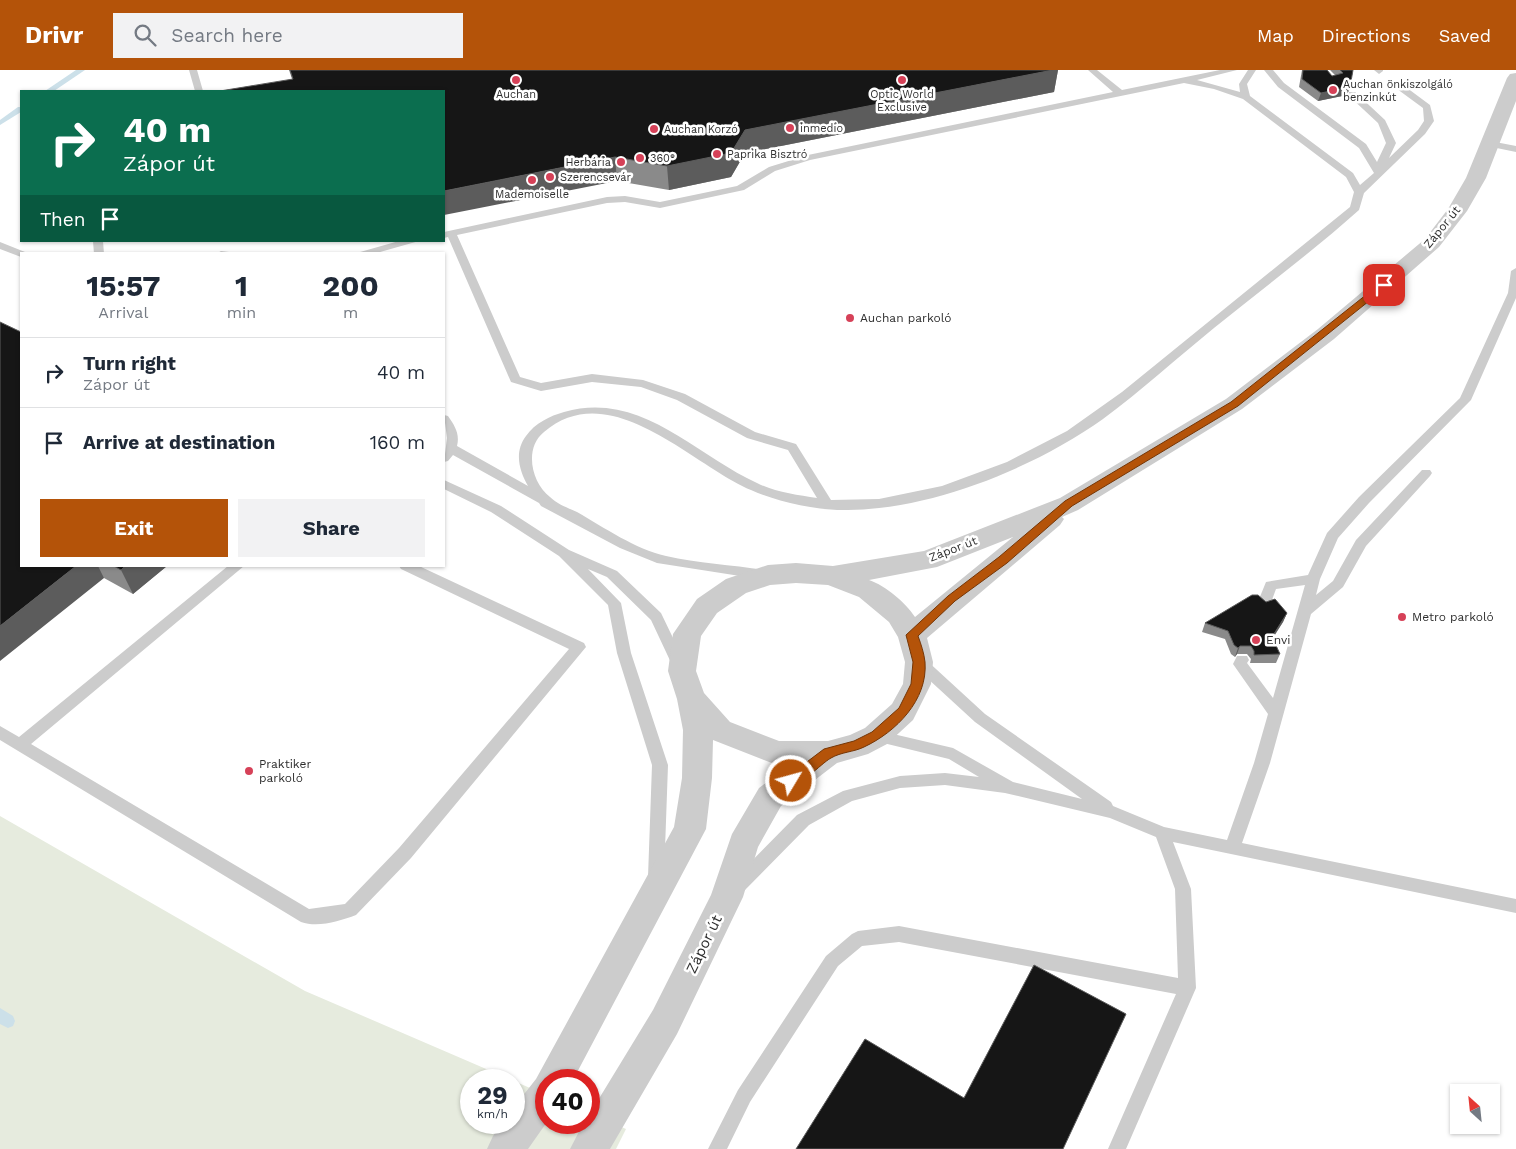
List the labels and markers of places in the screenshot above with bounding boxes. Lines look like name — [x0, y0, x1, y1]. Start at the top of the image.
marker: Auchan — [510, 74, 522, 86]
marker: Optic World Exclusive — [896, 74, 908, 86]
place label: Auchan önkiszolgáló benzinkút — [1343, 78, 1453, 104]
marker: Auchan önkiszolgáló benzinkút — [1327, 84, 1339, 96]
place label: Auchan — [496, 88, 536, 101]
place label: Optic World Exclusive — [870, 88, 934, 114]
marker: inmedio — [784, 122, 796, 134]
place label: inmedio — [800, 122, 843, 135]
marker: Auchan Korzó — [648, 123, 660, 135]
place label: Auchan Korzó — [664, 123, 738, 136]
marker: Paprika Bisztró — [711, 148, 723, 160]
place label: Paprika Bisztró — [727, 148, 807, 161]
marker: 360° — [634, 152, 646, 164]
place label: 360° — [650, 152, 675, 165]
place label: Herbária — [565, 156, 611, 169]
marker: Herbária — [615, 156, 627, 168]
marker: Szerencsevár — [544, 171, 556, 183]
place label: Szerencsevár — [560, 171, 632, 184]
marker: Mademoiselle — [526, 174, 538, 186]
place label: Mademoiselle — [495, 188, 569, 201]
pin — [1363, 264, 1405, 306]
place label: Auchan parkoló — [860, 311, 952, 325]
marker: Auchan parkoló — [844, 312, 856, 324]
place label: Metro parkoló — [1412, 610, 1494, 624]
marker: Metro parkoló — [1396, 611, 1408, 623]
place label: Envi — [1266, 633, 1290, 647]
marker: Envi — [1250, 634, 1262, 646]
place label: Praktiker parkoló — [259, 757, 311, 785]
marker: Praktiker parkoló — [243, 765, 255, 777]

